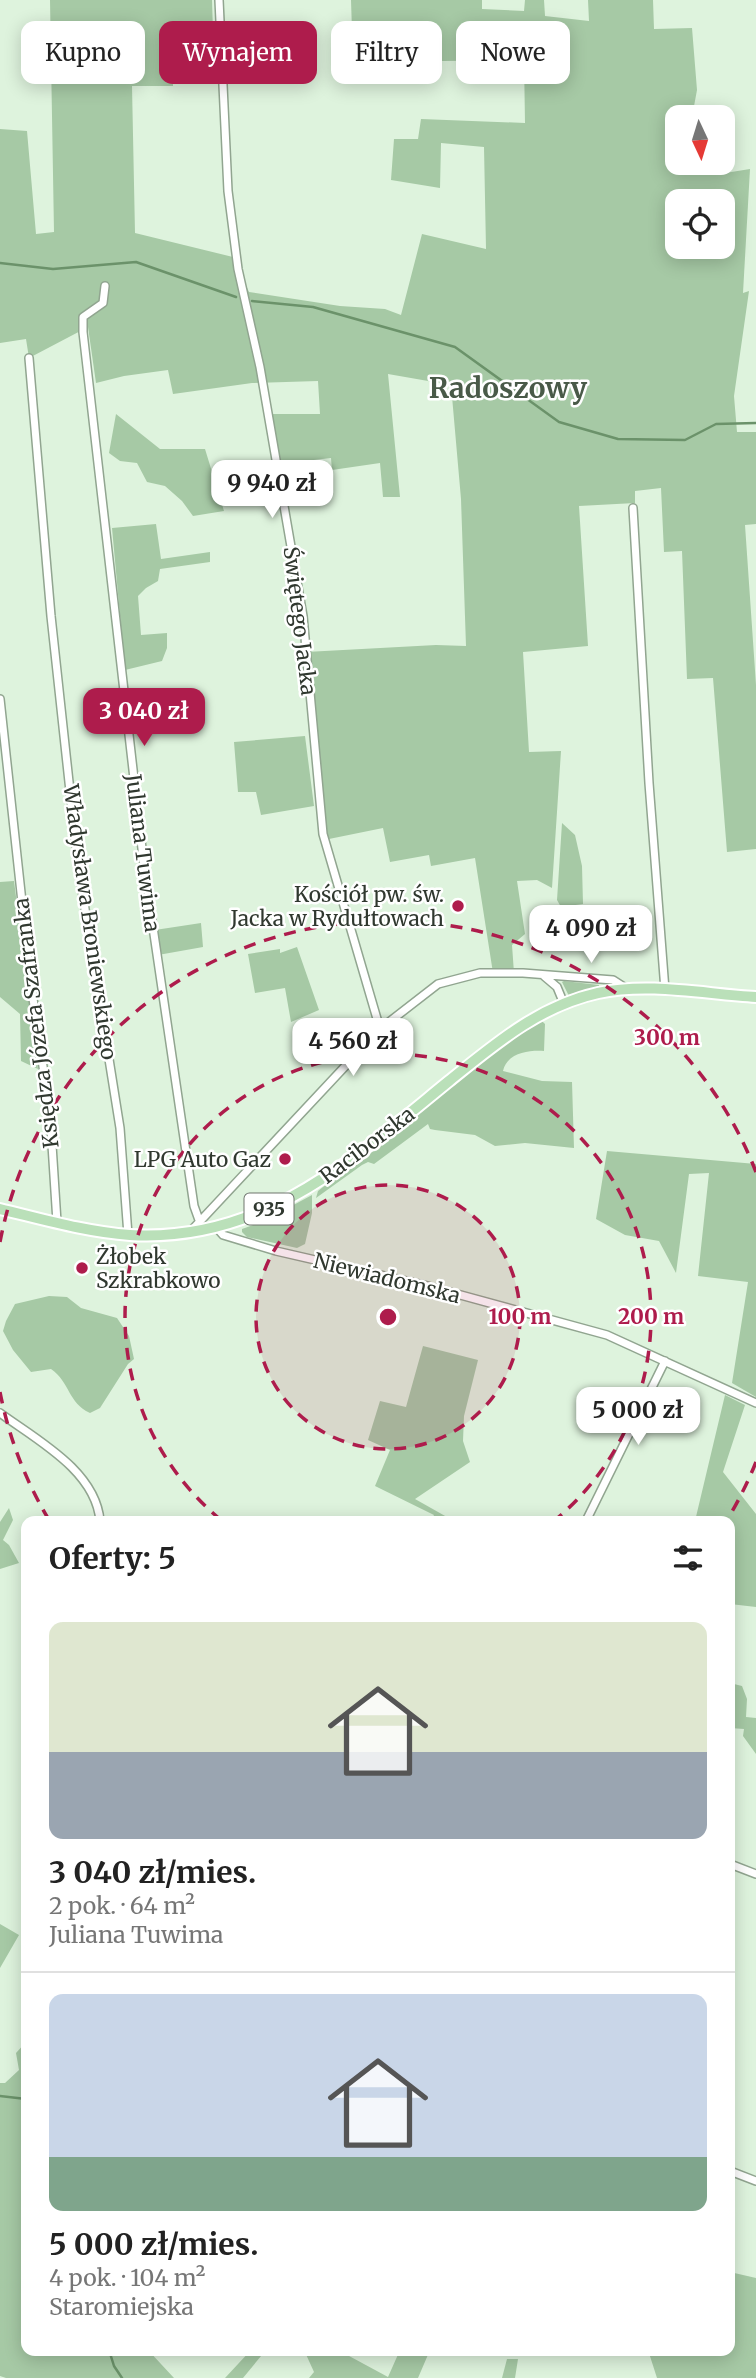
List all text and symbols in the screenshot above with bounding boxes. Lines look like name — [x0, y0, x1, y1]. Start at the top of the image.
chip: Kupno — [21, 21, 145, 84]
chip: Wynajem — [159, 21, 317, 84]
chip: Filtry — [331, 21, 442, 84]
chip: Nowe — [456, 21, 570, 84]
north arrow — [665, 105, 735, 175]
map controls — [665, 105, 735, 259]
button: locate — [665, 189, 735, 259]
district label: Radoszowy — [429, 370, 588, 406]
pin: 9 940 zł — [200, 461, 344, 520]
text: 9 940 zł — [227, 468, 317, 497]
street label: Świętego Jacka — [277, 545, 323, 697]
pin: 3 040 zł — [72, 688, 216, 748]
text: 3 040 zł — [99, 696, 189, 725]
street label: Juliana Tuwima — [120, 771, 166, 934]
street label: Władysława Broniewskiego — [57, 782, 123, 1061]
place label: Kościół pw. św. Jacka w Rydułtowach — [229, 881, 444, 932]
street label: Księdza Józefa Szafranka — [7, 896, 65, 1150]
marker: Kościół pw. św. Jacka w Rydułtowach — [450, 898, 466, 914]
pin: 4 090 zł — [519, 906, 663, 965]
text: 4 090 zł — [545, 913, 637, 942]
pin: 4 560 zł — [281, 1018, 425, 1078]
text: 300 m — [634, 1024, 700, 1051]
text: 4 560 zł — [308, 1026, 398, 1055]
street label: Raciborska — [314, 1100, 420, 1190]
place label: LPG Auto Gaz — [134, 1146, 271, 1173]
marker: LPG Auto Gaz — [277, 1151, 293, 1167]
road number: 935 — [244, 1194, 294, 1224]
place label: Żłobek Szkrabkowo — [96, 1243, 220, 1294]
street label: Niewiadomska — [311, 1247, 463, 1309]
marker: Żłobek Szkrabkowo — [74, 1260, 90, 1276]
text: 100 m — [489, 1303, 551, 1330]
text: 200 m — [618, 1303, 684, 1330]
centre of rings — [376, 1305, 400, 1329]
pin: 5 000 zł — [566, 1388, 710, 1447]
text: 5 000 zł — [592, 1395, 684, 1424]
text: Oferty: 5 — [49, 1539, 176, 1577]
icon: filters — [669, 1539, 707, 1577]
icon: home — [315, 1668, 441, 1794]
text: 3 040 zł/mies. — [49, 1853, 256, 1891]
text: 2 pok. · 64 m² — [49, 1891, 195, 1920]
text: Juliana Tuwima — [49, 1920, 223, 1949]
icon: home — [315, 2040, 441, 2166]
text: 5 000 zł/mies. — [49, 2225, 258, 2263]
text: 4 pok. · 104 m² — [49, 2263, 205, 2292]
text: Staromiejska — [49, 2292, 194, 2321]

